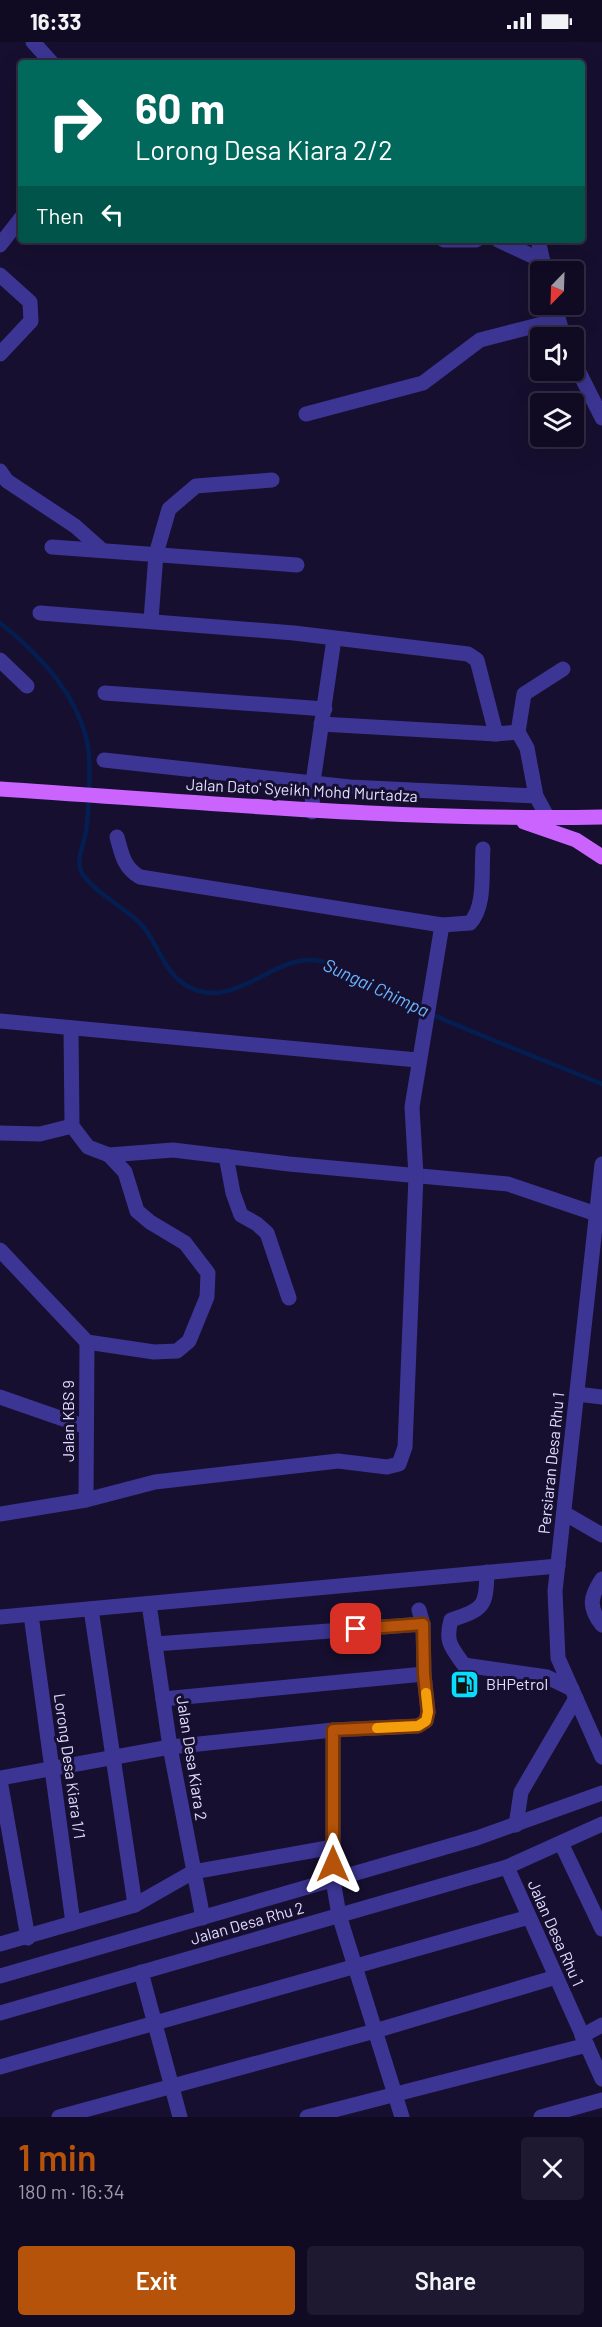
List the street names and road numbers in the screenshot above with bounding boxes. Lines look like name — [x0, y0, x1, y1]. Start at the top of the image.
street label: Jalan Dato' Syeikh Mohd Murtadza — [186, 774, 418, 805]
street label: Jalan KBS 9 — [58, 1380, 77, 1462]
street label: Persiaran Desa Rhu 1 — [534, 1391, 567, 1535]
street label: Lorong Desa Kiara 1/1 — [51, 1692, 90, 1840]
street label: Jalan Desa Kiara 2 — [173, 1694, 212, 1822]
street label: Jalan Desa Rhu 1 — [525, 1877, 588, 1989]
street label: Jalan Desa Rhu 2 — [188, 1897, 306, 1948]

